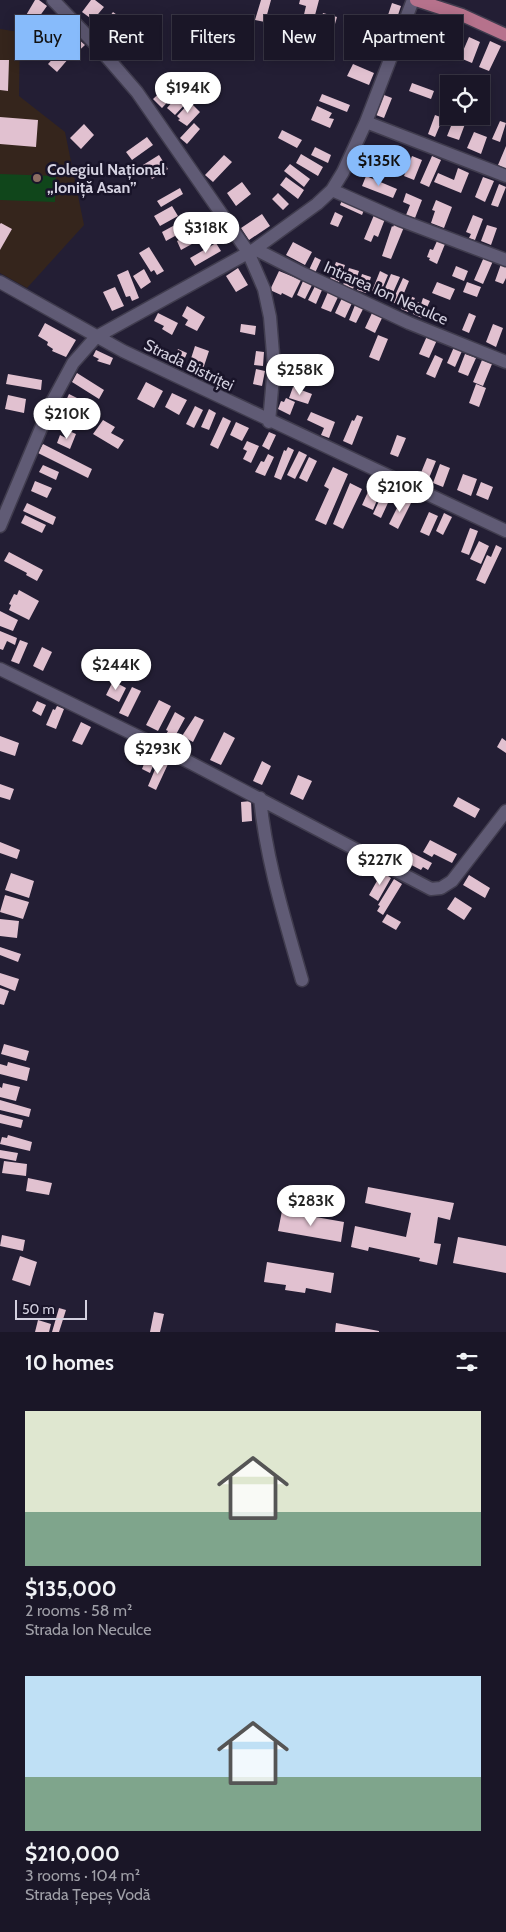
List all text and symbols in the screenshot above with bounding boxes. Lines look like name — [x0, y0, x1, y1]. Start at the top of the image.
chip: Buy — [15, 15, 80, 60]
chip: Rent — [90, 15, 162, 60]
chip: Filters — [172, 15, 254, 60]
chip: New — [264, 15, 334, 60]
chip: Apartment — [344, 15, 463, 60]
pin: $194K — [153, 72, 223, 114]
map controls — [440, 75, 490, 125]
button: locate — [440, 75, 490, 125]
text: $194K — [166, 78, 210, 97]
pin: $135K — [344, 144, 414, 187]
text: $135K — [358, 151, 400, 170]
place label: Colegiul Național „Ioniță Asan” — [47, 160, 166, 198]
marker: Colegiul Național „Ioniță Asan” — [31, 172, 43, 184]
pin: $318K — [171, 212, 241, 254]
text: $318K — [184, 218, 228, 237]
street label: Intrarea Ion Neculce — [321, 257, 451, 329]
street label: Strada Bistriței — [141, 335, 237, 396]
pin: $258K — [265, 354, 335, 396]
text: $258K — [277, 360, 323, 379]
pin: $210K — [32, 398, 102, 440]
text: $210K — [45, 404, 89, 423]
pin: $210K — [365, 470, 435, 513]
text: $210K — [378, 477, 422, 496]
pin: $244K — [81, 648, 151, 691]
text: $244K — [92, 655, 140, 674]
pin: $293K — [123, 732, 193, 775]
text: $293K — [135, 739, 181, 758]
pin: $227K — [345, 844, 415, 886]
text: $227K — [358, 850, 402, 869]
pin: $283K — [276, 1184, 346, 1227]
text: $283K — [288, 1191, 334, 1210]
scale bar — [15, 1297, 88, 1320]
text: 50 m — [22, 1300, 55, 1318]
icon: filters — [453, 1348, 481, 1376]
text: 10 homes — [25, 1350, 114, 1375]
icon: home — [208, 1443, 298, 1533]
text: $135,000 — [25, 1576, 117, 1601]
text: 2 rooms · 58 m² — [25, 1601, 132, 1620]
text: Strada Ion Neculce — [25, 1620, 151, 1639]
icon: home — [208, 1708, 298, 1798]
text: $210,000 — [25, 1841, 120, 1866]
text: 3 rooms · 104 m² — [25, 1866, 140, 1885]
text: Strada Țepeș Vodă — [25, 1885, 151, 1904]

